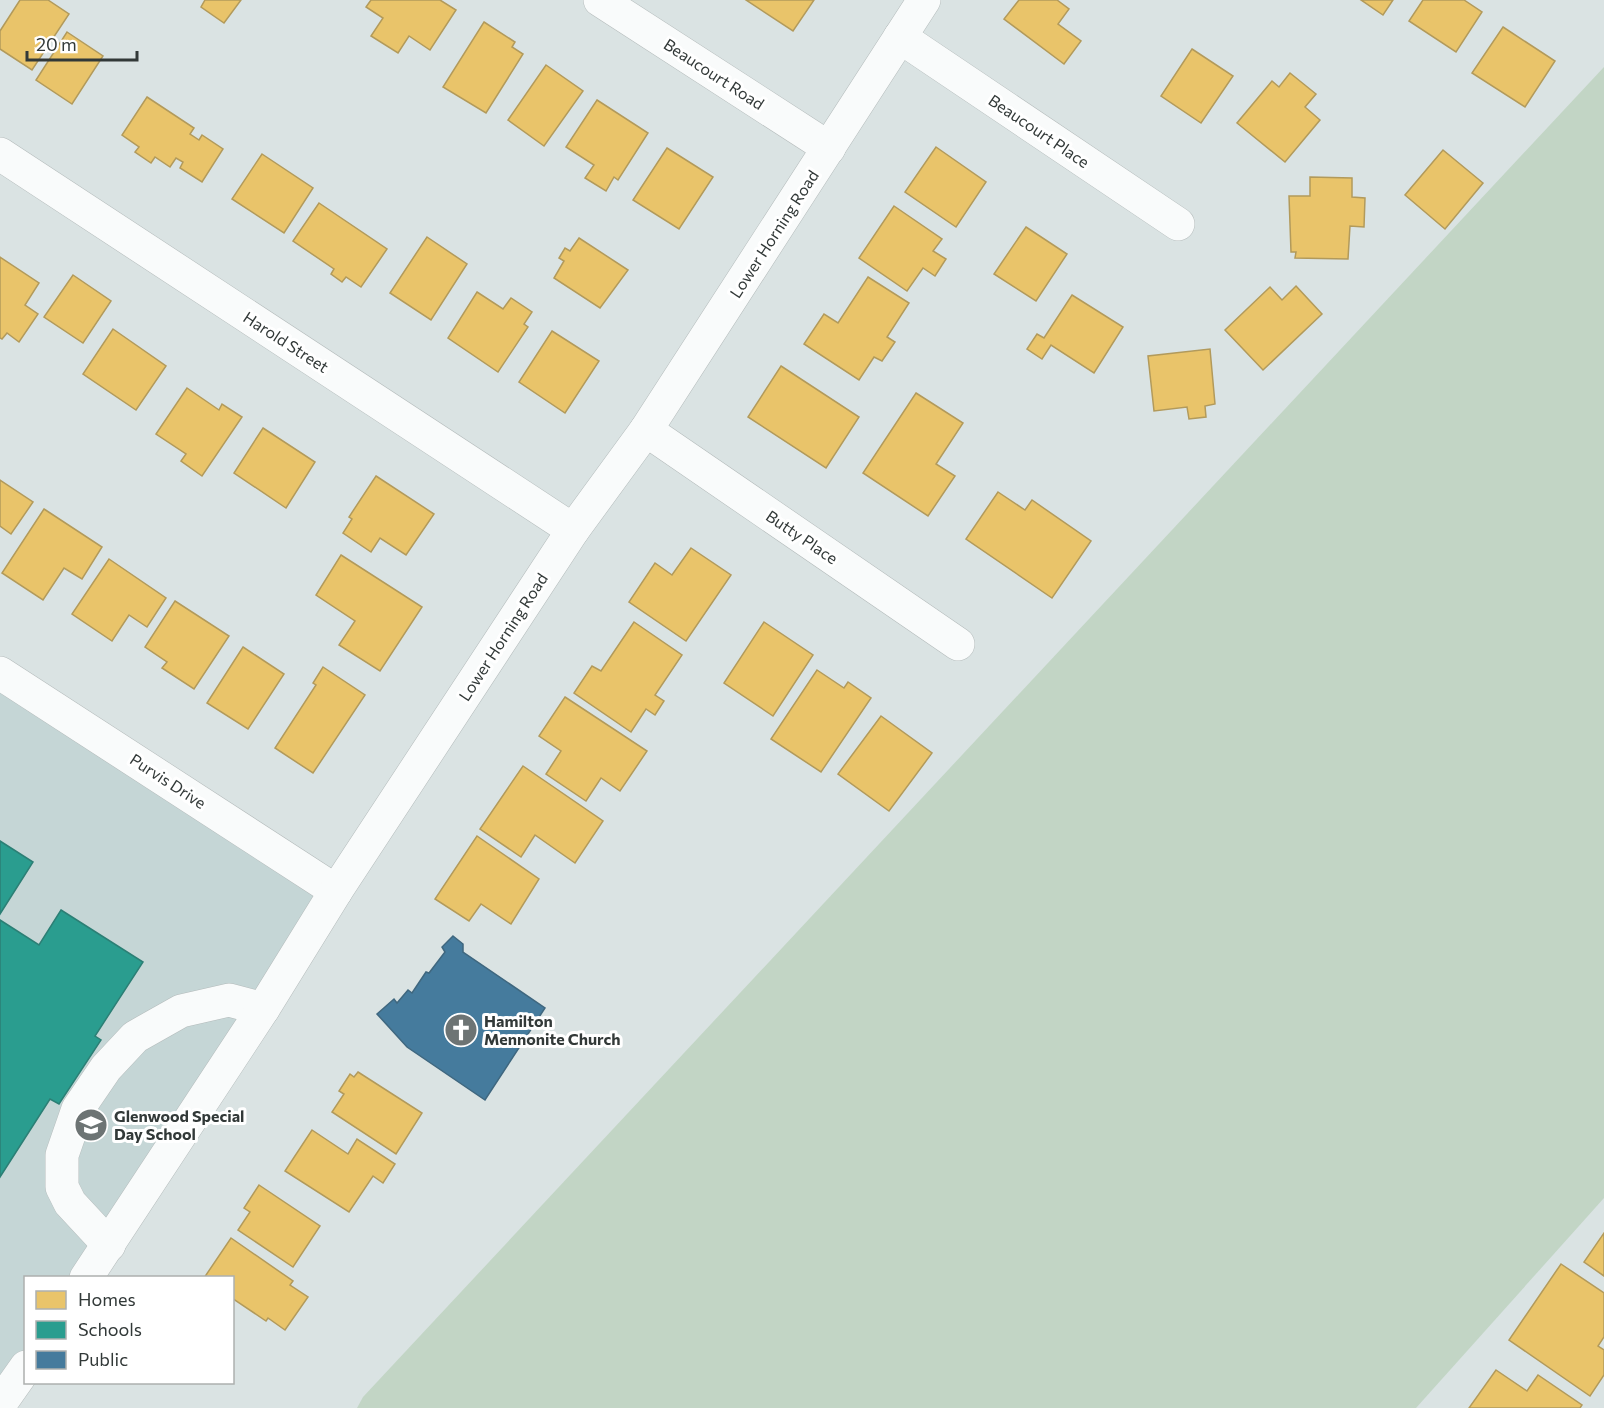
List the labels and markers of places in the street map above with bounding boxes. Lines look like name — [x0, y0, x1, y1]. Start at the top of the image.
place label: Hamilton Mennonite Church — [484, 1011, 620, 1048]
church icon: Hamilton Mennonite Church — [443, 1012, 479, 1048]
place label: Glenwood Special Day School — [114, 1106, 244, 1143]
school or university icon: Glenwood Special Day School — [73, 1107, 109, 1143]

